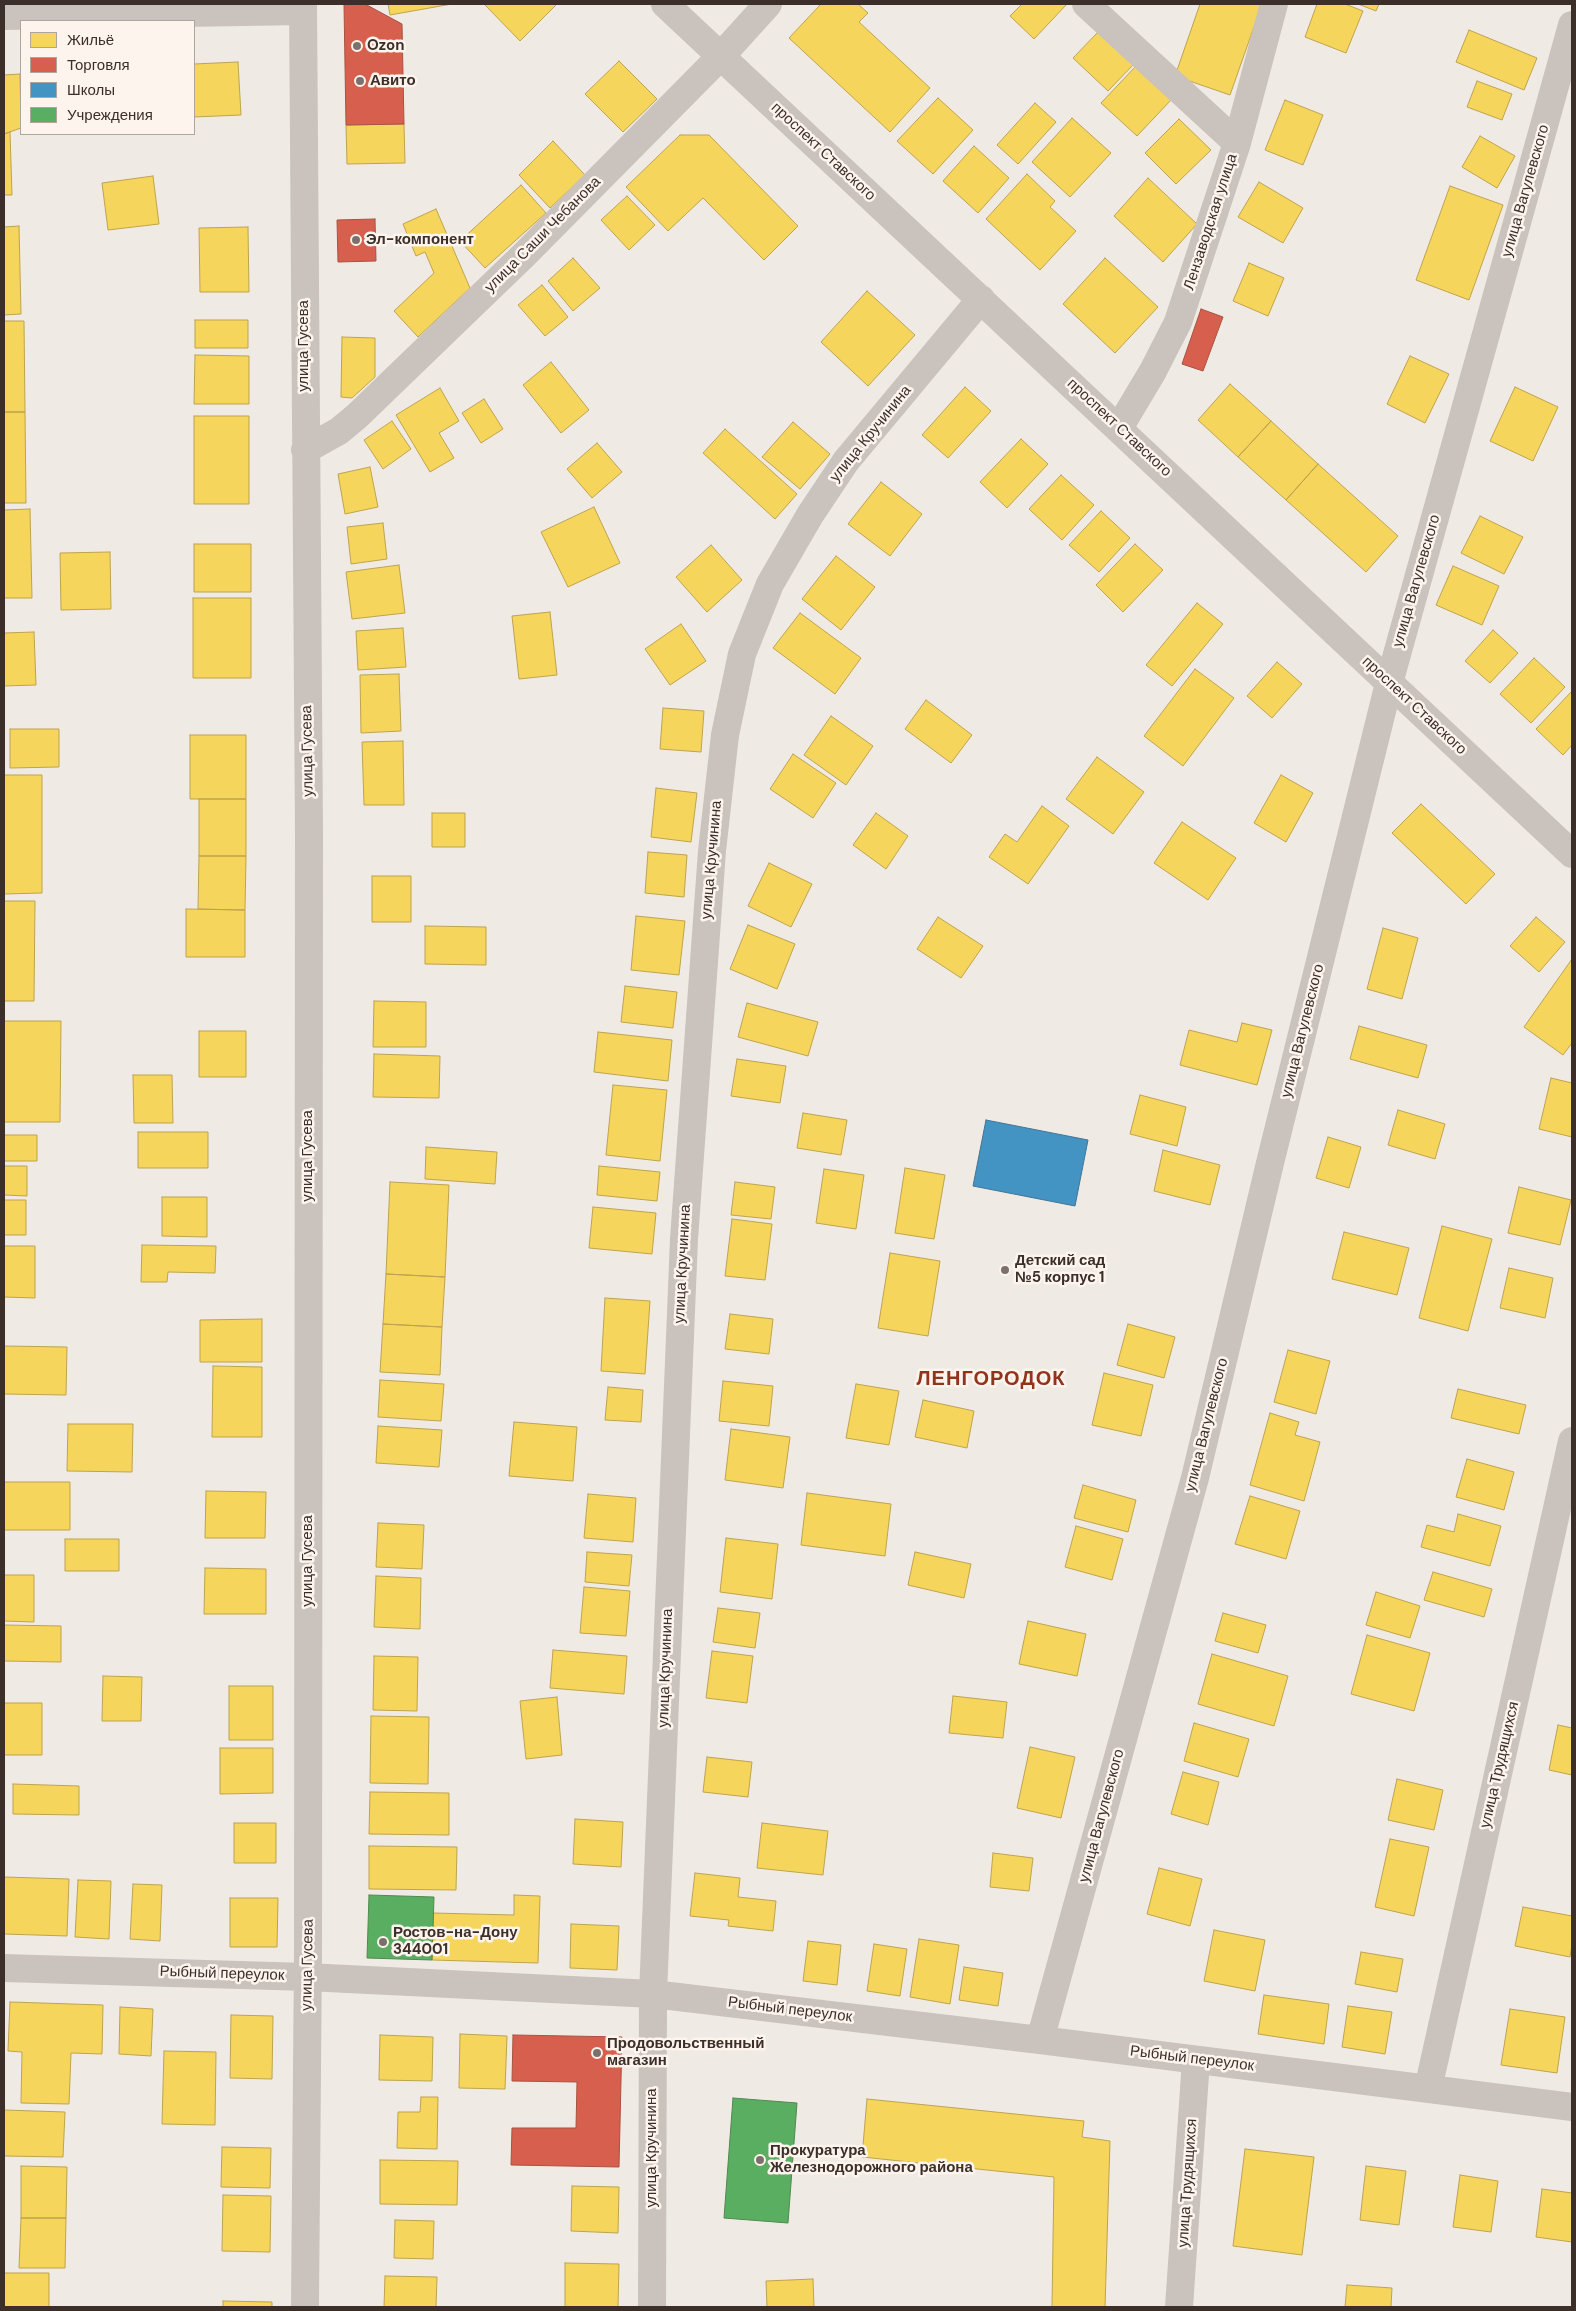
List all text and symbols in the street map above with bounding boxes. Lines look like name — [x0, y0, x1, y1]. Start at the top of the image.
legend — [20, 20, 195, 135]
text: Жильё — [67, 30, 114, 50]
place label: Ozon — [367, 37, 405, 55]
marker: Ozon — [351, 40, 363, 52]
text: Торговля — [67, 55, 130, 75]
place label: Авито — [370, 72, 416, 90]
marker: Авито — [354, 75, 366, 87]
text: Школы — [67, 80, 115, 100]
street label: проспект Ставского — [767, 99, 879, 205]
text: Учреждения — [67, 105, 153, 125]
street label: улица Вагулевского — [1498, 123, 1554, 259]
street label: Лензаводская улица — [1180, 152, 1242, 292]
street label: улица Саши Чебанова — [481, 173, 605, 297]
place label: Эл-компонент — [366, 231, 474, 249]
marker: Эл-компонент — [350, 234, 362, 246]
street label: улица Гусева — [295, 300, 313, 392]
street label: проспект Ставского — [1063, 375, 1175, 481]
street label: улица Кручинина — [827, 382, 915, 486]
street label: улица Вагулевского — [1389, 513, 1445, 649]
street label: проспект Ставского — [1358, 653, 1470, 759]
street label: улица Гусева — [298, 705, 318, 797]
street label: улица Кручинина — [698, 800, 726, 920]
street label: улица Вагулевского — [1278, 962, 1328, 1100]
street label: улица Гусева — [299, 1110, 317, 1202]
street label: улица Кручинина — [671, 1204, 695, 1324]
place label: Детский сад №5 корпус 1 — [1015, 1252, 1105, 1287]
marker: Детский сад №5 корпус 1 — [999, 1264, 1011, 1276]
street label: улица Вагулевского — [1182, 1356, 1232, 1494]
district label: ЛЕНГОРОДОК — [915, 1368, 1067, 1392]
street label: улица Гусева — [299, 1515, 317, 1607]
street label: улица Кручинина — [655, 1608, 677, 1728]
street label: улица Трудящихся — [1477, 1700, 1523, 1830]
street label: улица Вагулевского — [1076, 1747, 1128, 1885]
street label: улица Гусева — [298, 1919, 318, 2011]
place label: Ростов-на-Дону 344001 — [393, 1924, 518, 1959]
marker: Ростов-на-Дону 344001 — [377, 1936, 389, 1948]
street label: Рыбный переулок — [159, 1963, 285, 1985]
street label: Рыбный переулок — [727, 1993, 853, 2027]
place label: Продовольственный магазин — [607, 2035, 764, 2070]
street label: Рыбный переулок — [1129, 2042, 1255, 2076]
marker: Продовольственный магазин — [591, 2047, 603, 2059]
street label: улица Кручинина — [643, 2088, 661, 2208]
street label: улица Трудящихся — [1175, 2118, 1201, 2248]
place label: Прокуратура Железнодорожного района — [770, 2142, 973, 2177]
marker: Прокуратура Железнодорожного района — [754, 2154, 766, 2166]

